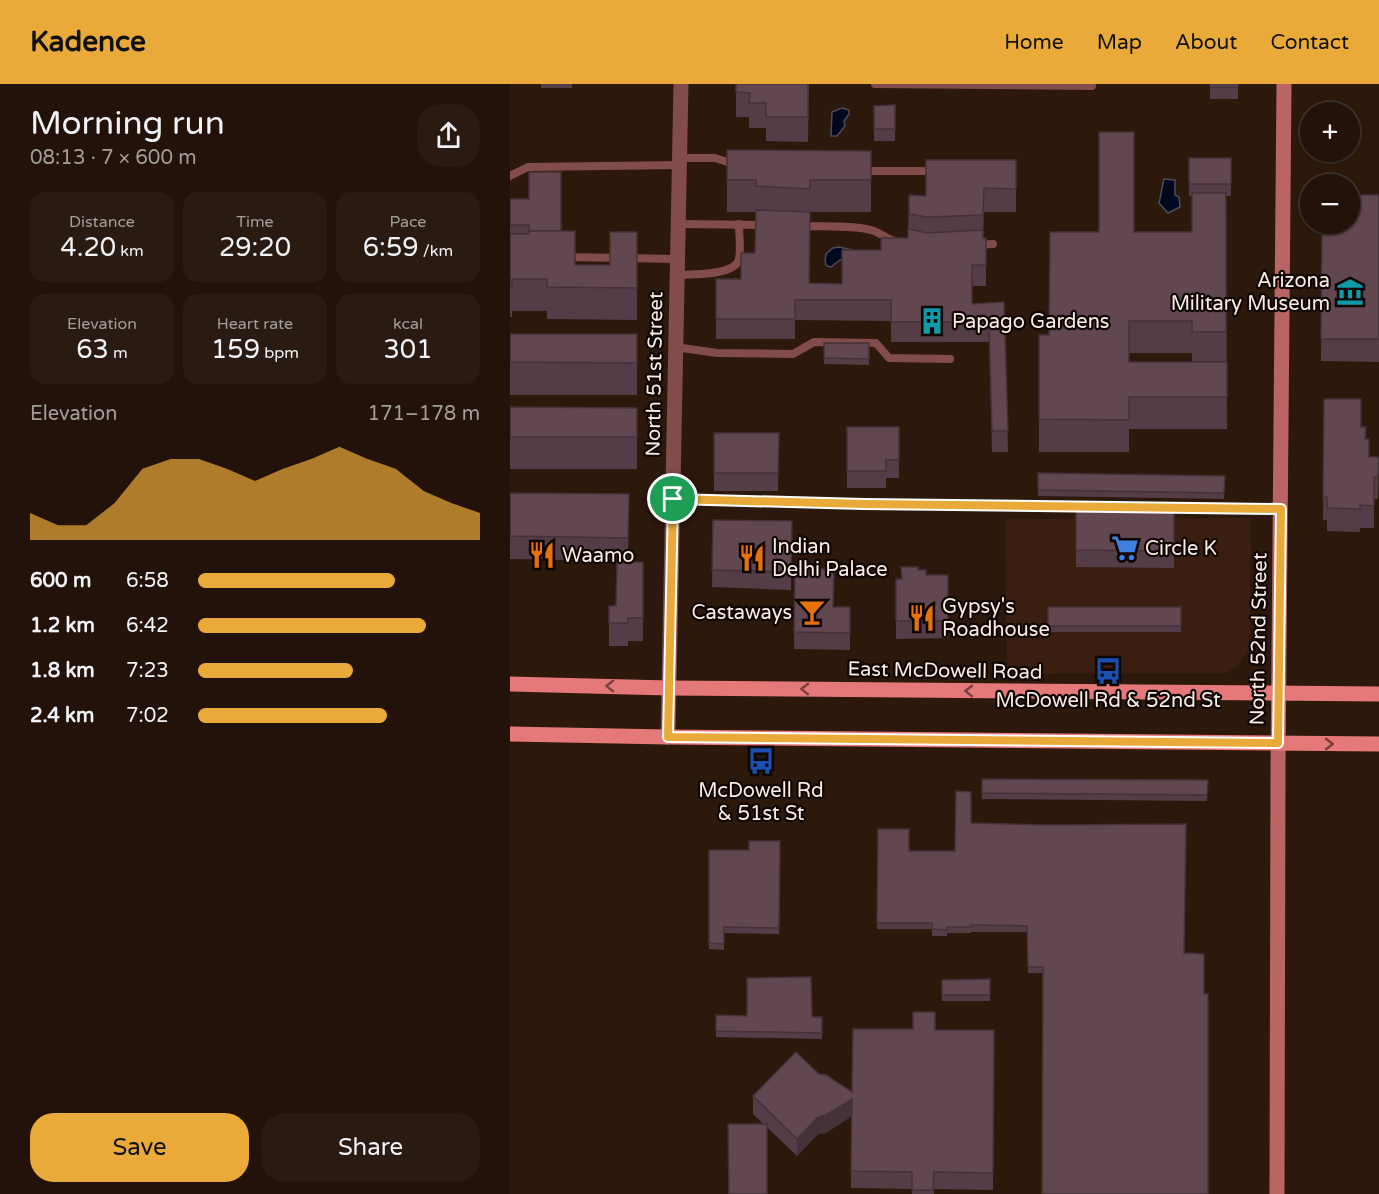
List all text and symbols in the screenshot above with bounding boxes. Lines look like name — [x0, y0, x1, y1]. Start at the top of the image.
text: Kadence — [30, 25, 146, 59]
text: Home — [1004, 30, 1064, 55]
text: Map — [1097, 30, 1142, 55]
text: About — [1175, 30, 1237, 55]
text: Contact — [1270, 30, 1349, 55]
map controls — [1300, 102, 1360, 234]
button: + — [1300, 102, 1360, 162]
text: Morning run — [30, 104, 225, 143]
button: share — [417, 104, 480, 167]
text: 08:13 · 7 × 600 m — [30, 146, 197, 170]
button: − — [1300, 174, 1360, 234]
text: Distance — [69, 212, 135, 232]
text: Time — [236, 212, 274, 232]
text: Pace — [390, 212, 426, 232]
text: 4.20 — [60, 232, 116, 263]
text: 29:20 — [219, 232, 291, 263]
text: 6:59 — [363, 232, 419, 263]
text: km — [116, 241, 144, 261]
text: /km — [419, 241, 453, 261]
place label: Arizona Military Museum — [1171, 269, 1330, 316]
museum icon: Arizona Military Museum — [1335, 277, 1365, 307]
street label: North 51st Street — [642, 291, 668, 457]
building icon: Papago Gardens — [917, 306, 947, 336]
place label: Papago Gardens — [952, 310, 1109, 334]
text: Elevation — [67, 314, 137, 334]
text: Heart rate — [217, 314, 293, 334]
text: kcal — [393, 314, 423, 334]
text: 63 — [76, 334, 109, 365]
text: 159 — [211, 334, 260, 365]
text: 301 — [384, 334, 432, 365]
text: m — [109, 343, 128, 363]
text: bpm — [260, 343, 299, 363]
text: Elevation — [30, 402, 117, 426]
text: 171–178 m — [367, 402, 480, 426]
pin — [647, 473, 698, 524]
icon: arrive — [656, 482, 689, 515]
supermarket icon: Circle K — [1110, 533, 1140, 563]
place label: Indian Delhi Palace — [772, 535, 888, 582]
place label: Circle K — [1145, 537, 1217, 561]
restaurant icon: Waamo — [527, 540, 557, 570]
restaurant icon: Indian Delhi Palace — [737, 543, 767, 573]
place label: Waamo — [562, 544, 634, 568]
street label: North 52nd Street — [1245, 552, 1273, 726]
text: 600 m — [30, 569, 91, 593]
text: 6:58 — [126, 569, 169, 593]
place label: Gypsy's Roadhouse — [942, 595, 1050, 642]
bar icon: Castaways — [797, 597, 827, 627]
place label: Castaways — [692, 601, 792, 625]
restaurant icon: Gypsy's Roadhouse — [907, 603, 937, 633]
text: 1.2 km — [30, 614, 95, 638]
text: 6:42 — [126, 614, 169, 638]
bus stop icon: McDowell Rd & 52nd St — [1093, 656, 1123, 686]
street label: East McDowell Road — [847, 657, 1043, 685]
text: 1.8 km — [30, 659, 95, 683]
text: 7:23 — [126, 659, 169, 683]
one-way arrow — [606, 680, 615, 693]
one-way arrow — [801, 683, 810, 695]
one-way arrow — [964, 685, 973, 697]
place label: McDowell Rd & 52nd St — [995, 689, 1221, 713]
text: 2.4 km — [30, 704, 94, 728]
text: 7:02 — [126, 704, 169, 728]
one-way arrow — [1324, 738, 1333, 750]
bus stop icon: McDowell Rd & 51st St — [746, 746, 776, 776]
place label: McDowell Rd & 51st St — [698, 779, 824, 826]
button: Save — [30, 1113, 249, 1182]
button: Share — [261, 1113, 480, 1182]

